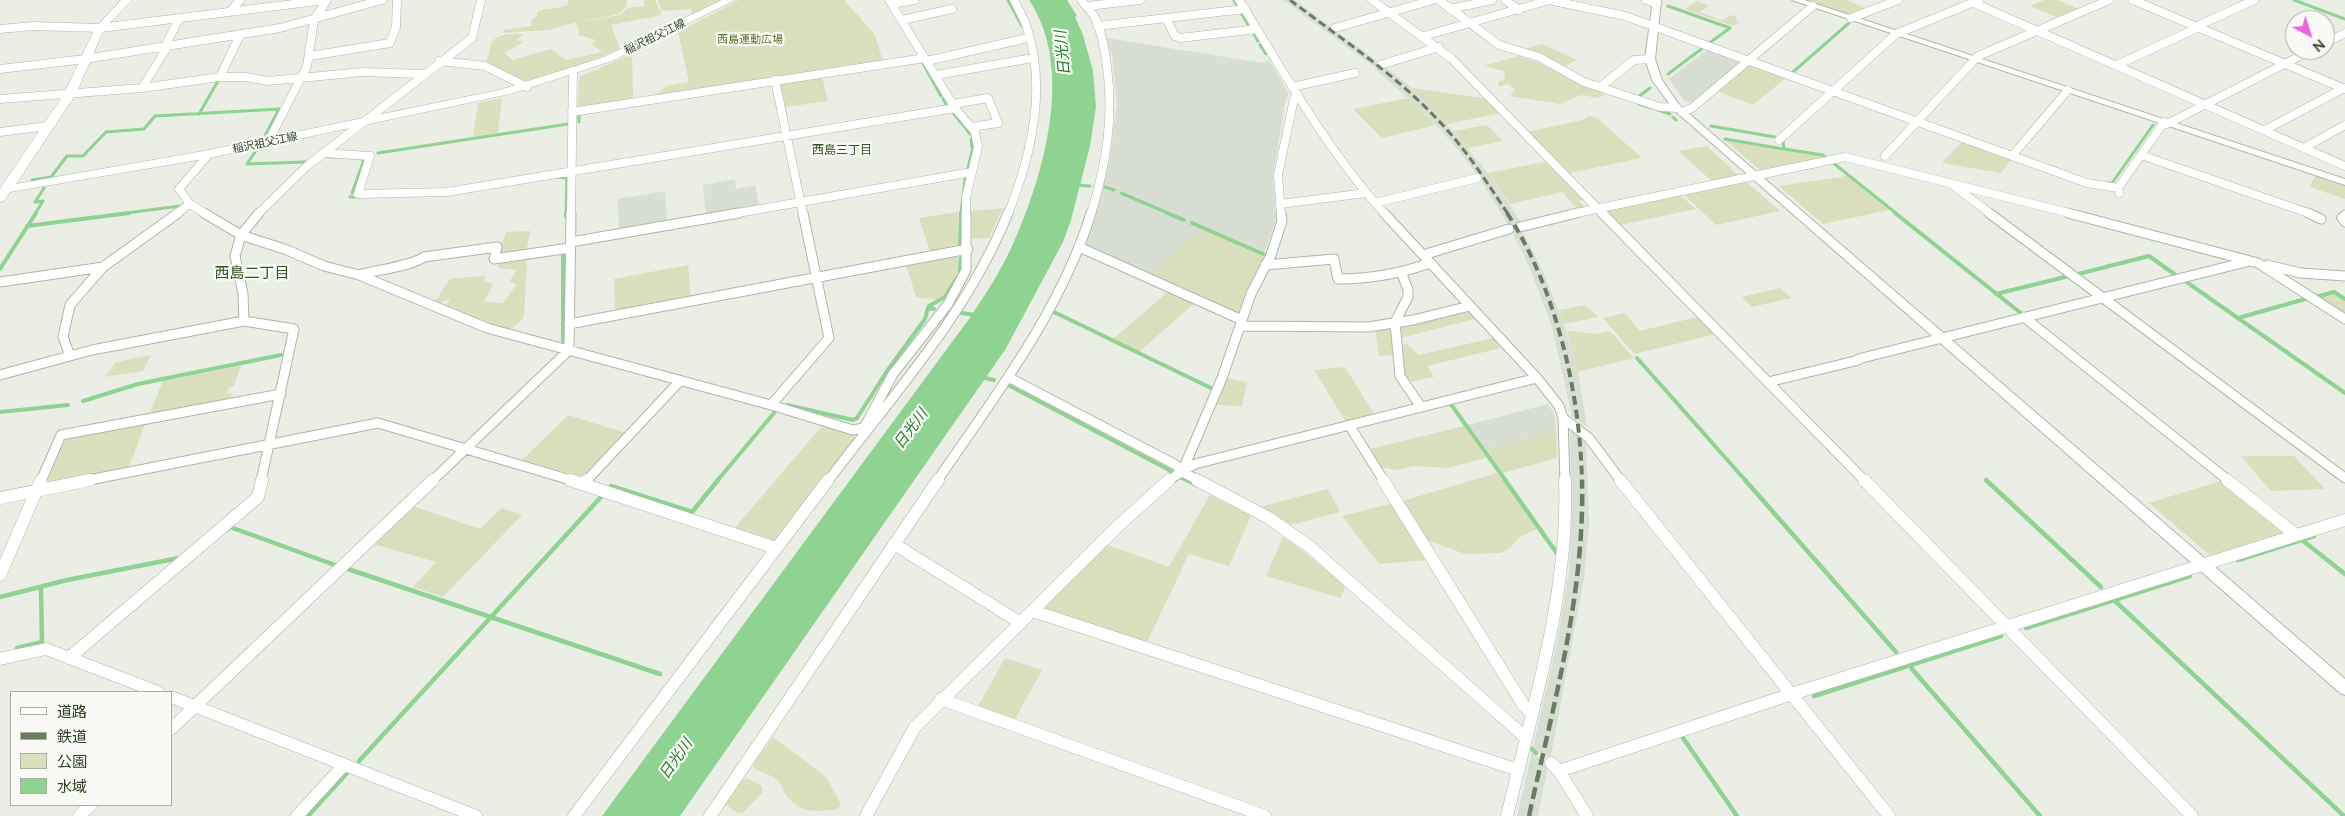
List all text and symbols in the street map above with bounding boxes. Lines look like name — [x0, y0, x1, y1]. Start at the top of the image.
north arrow — [2285, 10, 2335, 60]
street label: 稲沢祖父江線 — [622, 17, 688, 57]
water label: 日光川 — [1052, 30, 1074, 76]
park label: 西島運動広場 — [717, 33, 783, 47]
text: N — [2309, 35, 2329, 56]
street label: 稲沢祖父江線 — [231, 130, 299, 156]
district label: 西島三丁目 — [812, 143, 872, 157]
district label: 西島二丁目 — [215, 264, 289, 282]
water label: 日光川 — [890, 406, 932, 452]
legend — [10, 691, 172, 806]
text: 道路 — [57, 702, 87, 721]
text: 鉄道 — [57, 727, 87, 746]
water label: 日光川 — [656, 735, 696, 783]
text: 公園 — [57, 752, 87, 771]
text: 水域 — [57, 777, 87, 796]

